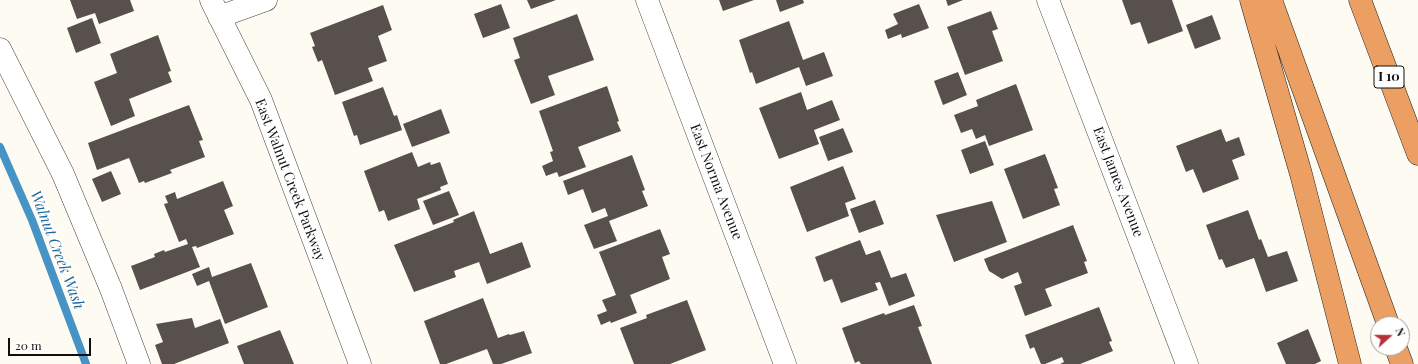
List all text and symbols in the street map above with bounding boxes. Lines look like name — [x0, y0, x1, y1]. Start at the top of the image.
road number: I 10 — [1374, 66, 1404, 88]
street label: East Walnut Creek Parkway — [251, 97, 329, 263]
street label: East Norma Avenue — [686, 122, 746, 242]
street label: East James Avenue — [1089, 124, 1147, 240]
water label: Walnut Creek Wash — [26, 188, 88, 312]
north arrow — [1370, 316, 1410, 356]
text: N — [1392, 325, 1409, 338]
scale bar — [10, 330, 93, 356]
text: 20 m — [15, 337, 42, 353]

